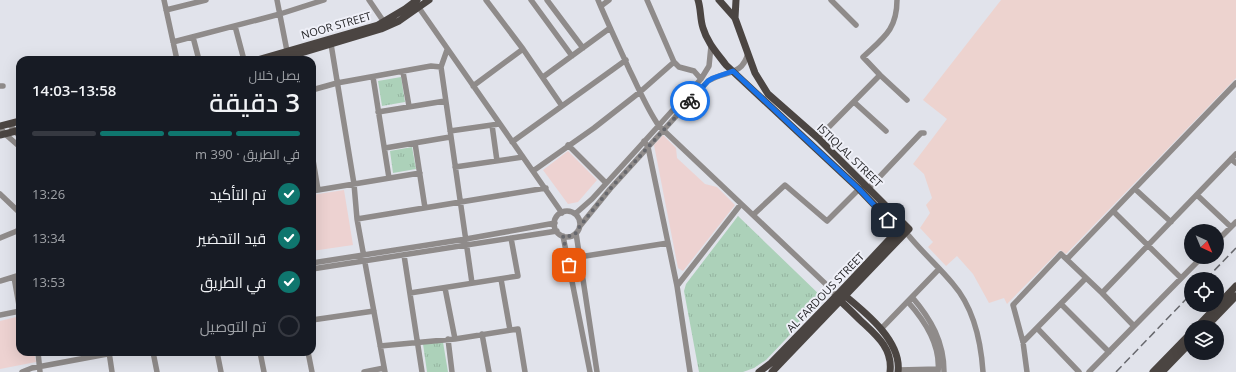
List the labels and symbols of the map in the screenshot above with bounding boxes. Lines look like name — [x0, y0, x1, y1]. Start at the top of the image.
street label: NOOR STREET — [299, 8, 373, 42]
courier — [670, 81, 710, 121]
street label: ISTIQLAL STREET — [814, 120, 886, 190]
pin — [871, 203, 905, 237]
north arrow — [1184, 224, 1224, 264]
pin — [552, 248, 586, 282]
street label: AL FARDOUS STREET — [783, 249, 867, 335]

